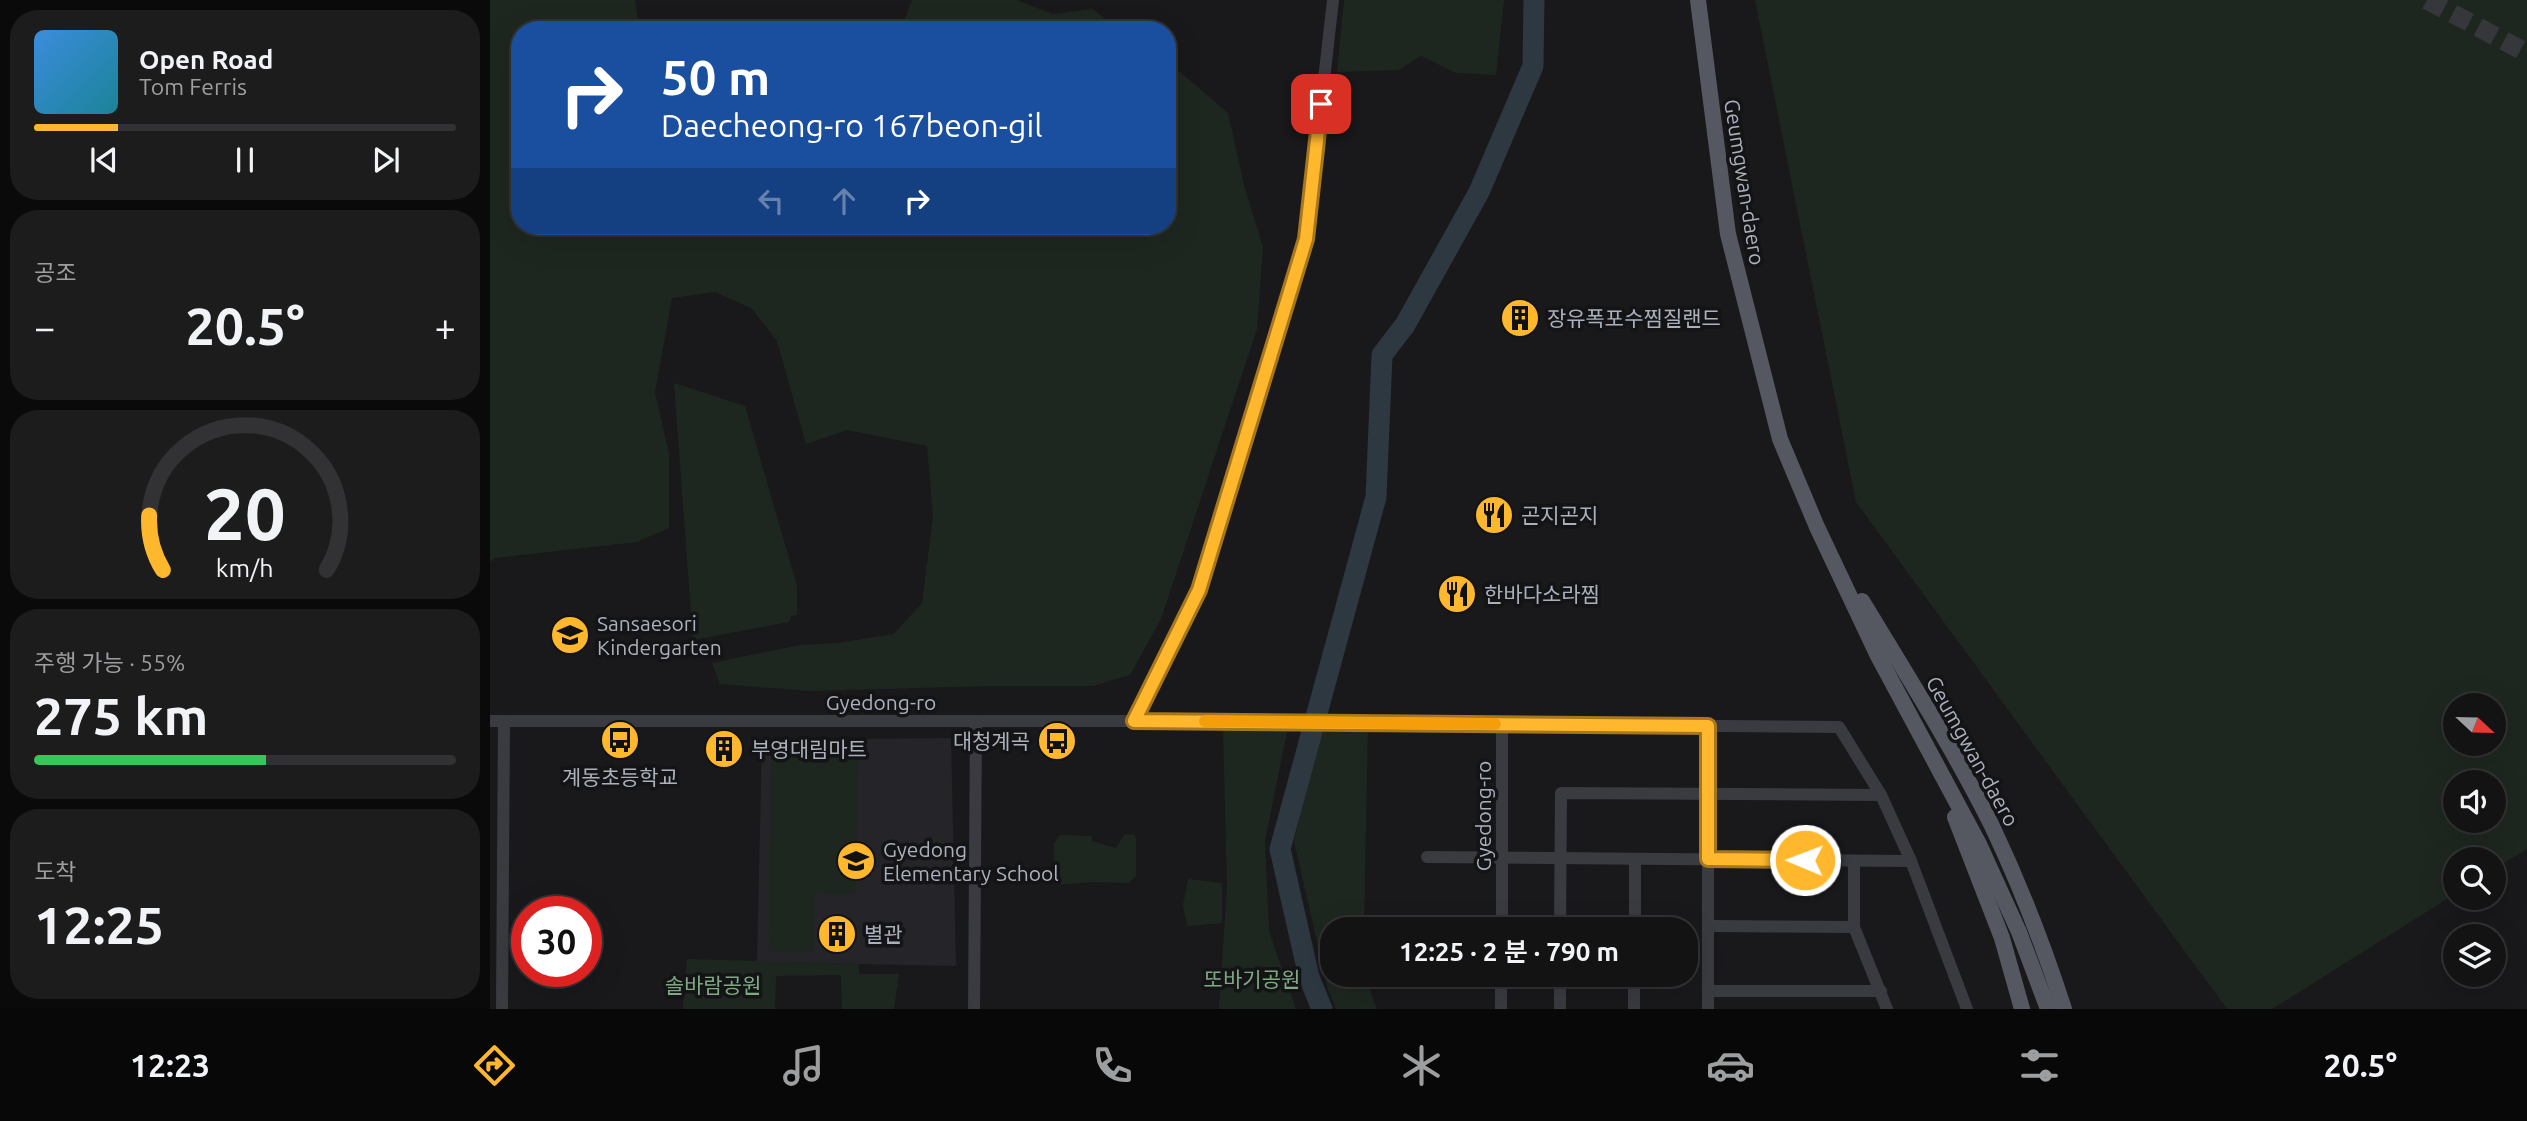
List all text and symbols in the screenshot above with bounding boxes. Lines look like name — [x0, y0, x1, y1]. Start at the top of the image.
text: Open Road — [139, 45, 273, 74]
icon: right — [546, 49, 637, 140]
text: 50 m — [661, 49, 770, 104]
text: Tom Ferris — [139, 74, 247, 99]
pin — [1291, 74, 1351, 134]
icon: arrive — [1302, 85, 1340, 123]
street label: Geumgwan-daero — [1720, 97, 1770, 267]
text: Daecheong-ro 167beon-gil — [661, 107, 1043, 143]
icon: previous — [85, 141, 123, 179]
icon: pause — [226, 141, 264, 179]
icon: next — [367, 141, 405, 179]
icon: left — [752, 182, 790, 220]
icon: ahead — [825, 182, 863, 220]
icon: right — [898, 182, 936, 220]
text: 공조 — [34, 260, 76, 285]
text: 20.5° — [185, 297, 305, 355]
building icon: 장유폭포수찜질랜드 — [1499, 297, 1541, 339]
text: − — [34, 306, 55, 348]
text: + — [435, 306, 456, 348]
place label: 장유폭포수찜질랜드 — [1547, 306, 1721, 330]
text: 20 — [204, 473, 286, 555]
restaurant icon: 곤지곤지 — [1473, 494, 1515, 536]
place label: 곤지곤지 — [1521, 503, 1598, 527]
text: km/h — [216, 554, 274, 582]
restaurant icon: 한바다소라찜 — [1436, 573, 1478, 615]
place label: 한바다소라찜 — [1484, 582, 1600, 606]
place label: Sansaesori Kindergarten — [597, 611, 722, 659]
school or university icon: Sansaesori Kindergarten — [549, 614, 591, 656]
text: 주행 가능 · 55% — [34, 650, 185, 675]
street label: Geumgwan-daero — [1922, 672, 2024, 830]
text: 275 km — [34, 687, 208, 745]
street label: Gyedong-ro — [826, 690, 936, 714]
north arrow — [2443, 693, 2506, 756]
map controls — [2443, 693, 2506, 987]
bus stop icon: 계동초등학교 — [599, 719, 641, 761]
bus stop icon: 대청계곡 — [1036, 720, 1078, 762]
building icon: 부영대림마트 — [703, 728, 745, 770]
place label: 대청계곡 — [953, 729, 1030, 753]
place label: 부영대림마트 — [751, 737, 867, 761]
street label: Gyedong-ro — [1471, 761, 1495, 871]
place label: 계동초등학교 — [562, 765, 678, 789]
button: sound — [2443, 770, 2506, 833]
position arrow — [1768, 823, 1842, 897]
place label: Gyedong Elementary School — [883, 837, 1059, 885]
school or university icon: Gyedong Elementary School — [835, 840, 877, 882]
button: search — [2443, 847, 2506, 910]
text: 도착 — [34, 859, 76, 884]
text: 12:25 — [34, 896, 164, 954]
speed limit sign: 30 — [511, 896, 602, 987]
building icon: 별관 — [816, 913, 858, 955]
place label: 별관 — [864, 922, 903, 946]
button: layers — [2443, 924, 2506, 987]
text: 12:25 · 2 분 · 790 m — [1399, 937, 1619, 966]
park label: 또바기공원 — [1204, 967, 1300, 991]
park label: 솔바람공원 — [665, 973, 761, 997]
icon: directions — [470, 1041, 519, 1090]
icon: music — [779, 1041, 828, 1090]
icon: phone — [1088, 1041, 1137, 1090]
icon: climate — [1397, 1041, 1446, 1090]
icon: car — [1706, 1041, 1755, 1090]
icon: filters — [2015, 1041, 2064, 1090]
text: 12:23 — [130, 1047, 210, 1083]
text: 20.5° — [2324, 1047, 2397, 1083]

